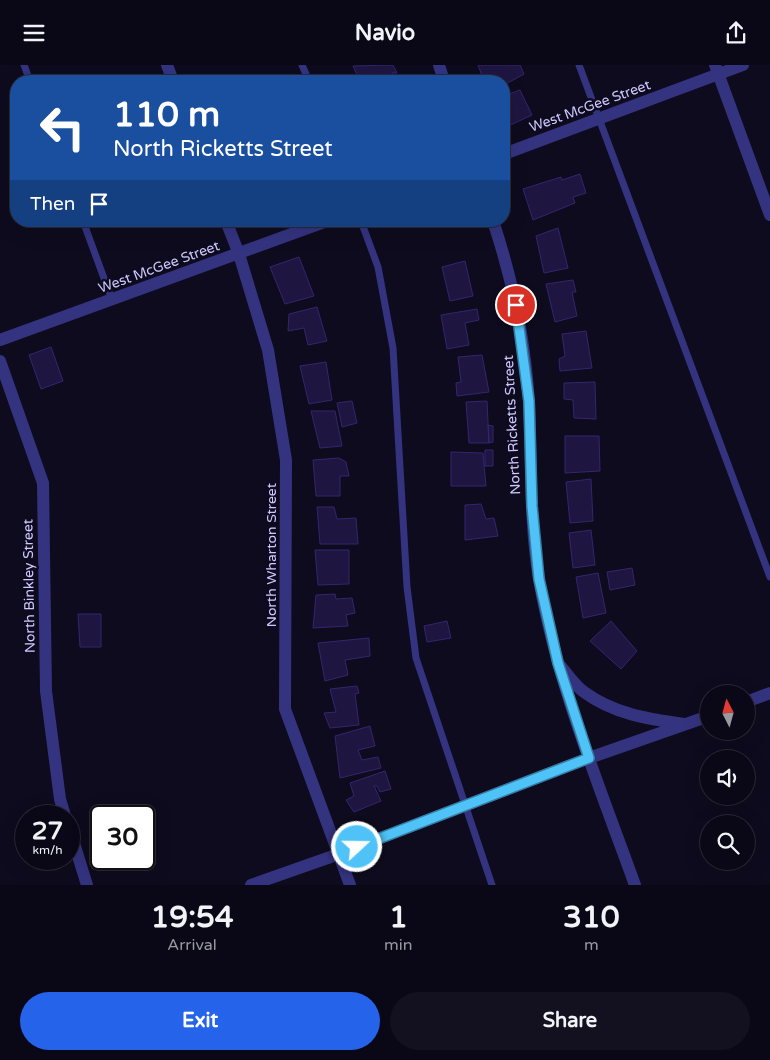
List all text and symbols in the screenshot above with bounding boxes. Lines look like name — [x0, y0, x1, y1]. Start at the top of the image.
icon: menu — [20, 19, 48, 47]
icon: share — [722, 19, 750, 47]
text: Navio — [355, 20, 415, 46]
street label: West McGee Street — [527, 76, 654, 136]
text: 110 m — [113, 94, 220, 136]
icon: left — [30, 95, 95, 160]
text: North Ricketts Street — [113, 136, 333, 162]
icon: arrive — [85, 190, 113, 218]
text: Then — [30, 193, 75, 215]
street label: West McGee Street — [96, 237, 223, 297]
pin — [495, 284, 537, 326]
icon: arrive — [502, 291, 530, 319]
street label: North Ricketts Street — [500, 354, 524, 495]
street label: North Wharton Street — [263, 482, 280, 627]
street label: North Binkley Street — [19, 518, 39, 653]
north arrow — [700, 685, 755, 740]
map controls — [700, 685, 755, 870]
button: sound — [700, 750, 755, 805]
speed limit sign: 30 — [90, 805, 155, 870]
button: search — [700, 815, 755, 870]
text: 27 — [32, 816, 63, 846]
position arrow — [330, 820, 382, 872]
text: km/h — [32, 843, 63, 857]
text: 19:54 — [150, 899, 234, 936]
text: 1 — [389, 899, 408, 936]
text: 310 — [563, 899, 620, 936]
text: Arrival — [167, 935, 217, 955]
text: min — [384, 935, 413, 955]
text: m — [584, 935, 599, 955]
button: Exit — [20, 992, 380, 1050]
button: Share — [390, 992, 750, 1050]

